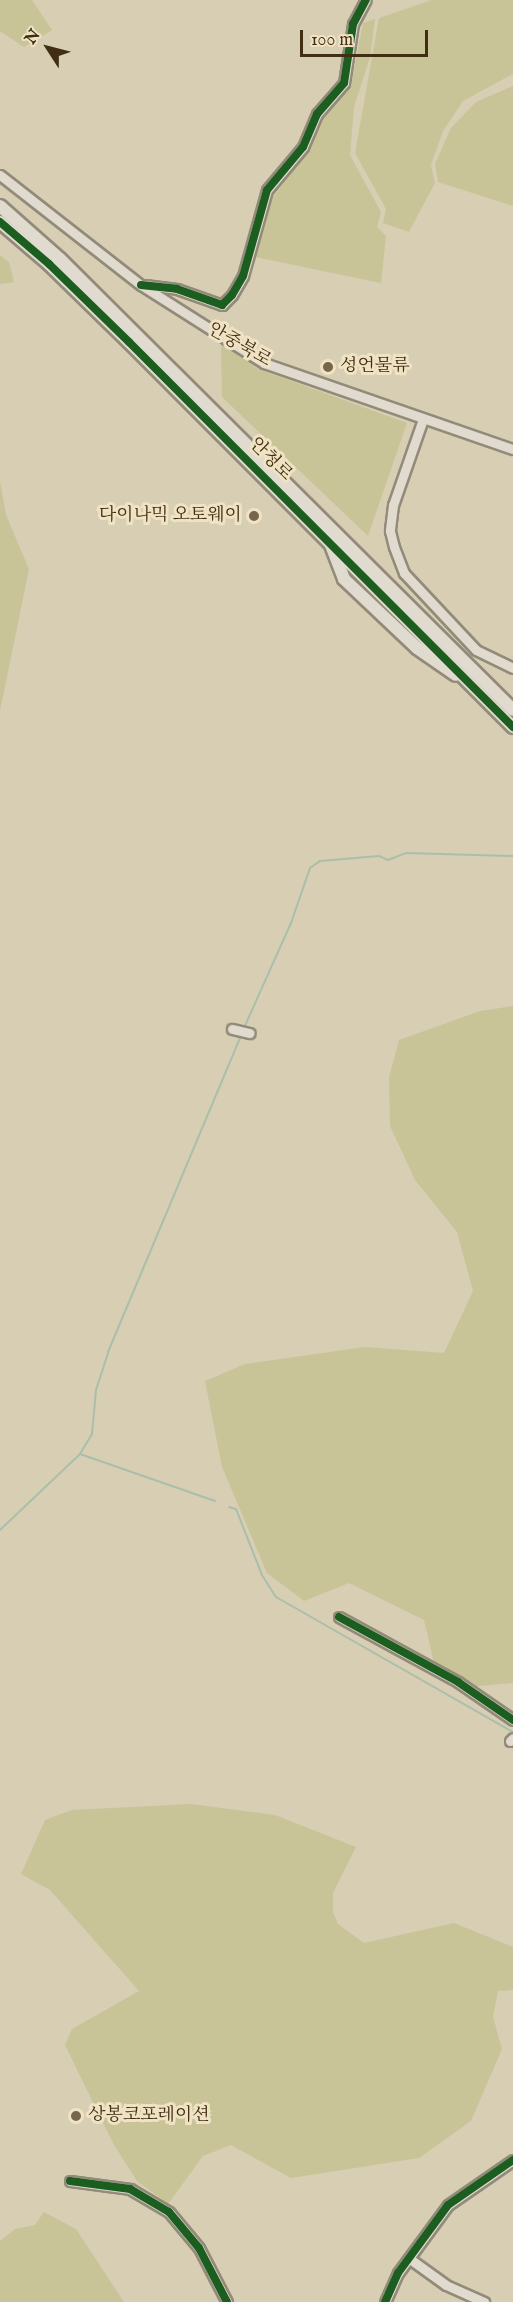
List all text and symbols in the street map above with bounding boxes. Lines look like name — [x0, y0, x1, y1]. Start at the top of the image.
north arrow — [18, 18, 78, 78]
scale bar — [303, 18, 430, 56]
text: N — [21, 26, 46, 49]
text: 100 m — [311, 29, 353, 52]
street label: 안중북로 — [203, 319, 275, 373]
place label: 성언물류 — [340, 356, 410, 378]
marker: 성언물류 — [321, 360, 335, 374]
street label: 안청로 — [244, 434, 296, 486]
place label: 다이나믹 오토웨이 — [99, 505, 242, 527]
marker: 다이나믹 오토웨이 — [247, 509, 261, 523]
place label: 상봉코포레이션 — [88, 2105, 210, 2127]
marker: 상봉코포레이션 — [69, 2109, 83, 2123]

